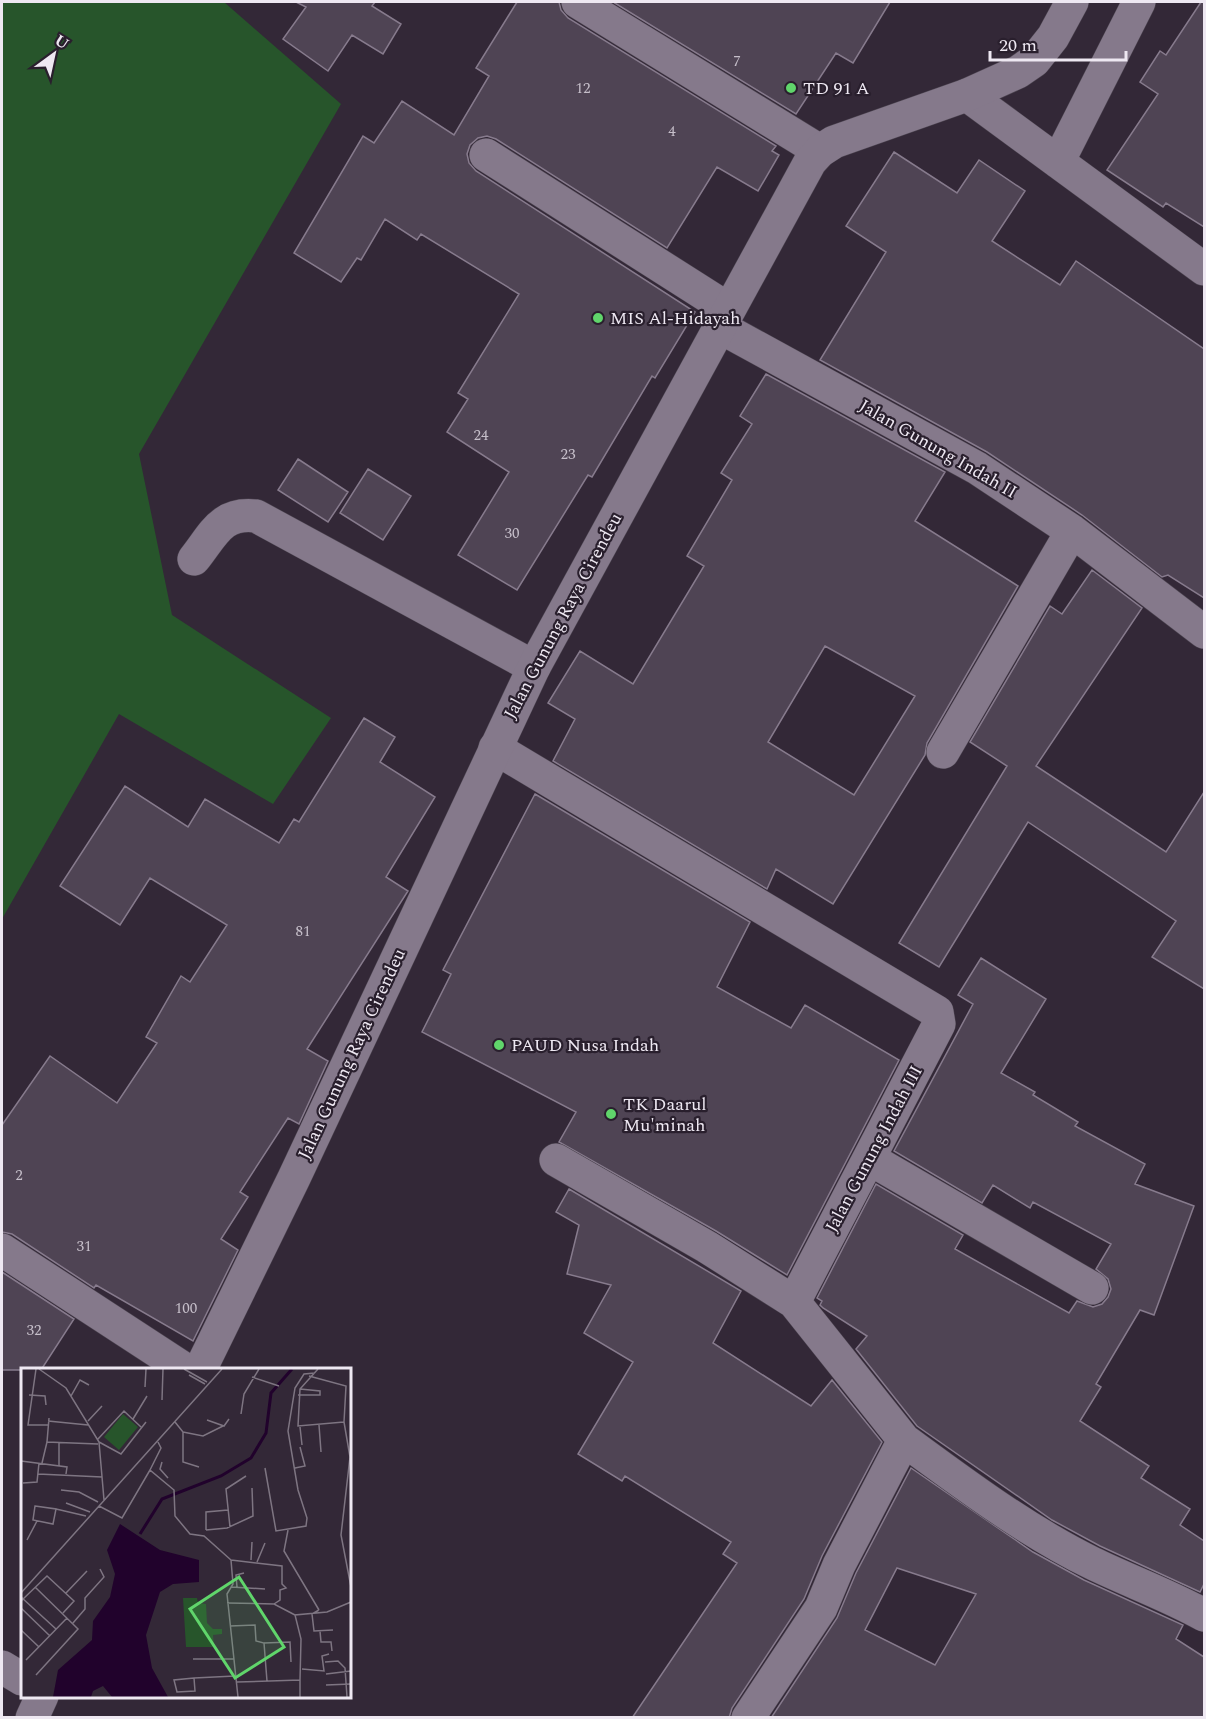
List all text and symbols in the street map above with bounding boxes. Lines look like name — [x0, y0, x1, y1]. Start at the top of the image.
north arrow — [24, 24, 84, 84]
scale bar — [990, 24, 1126, 62]
text: U — [49, 29, 74, 56]
text: 20 m — [999, 32, 1037, 59]
house number: 7 — [733, 50, 741, 73]
place label: TD 91 A — [803, 75, 870, 102]
house number: 12 — [575, 77, 591, 100]
marker: TD 91 A — [784, 81, 798, 95]
house number: 4 — [668, 120, 676, 143]
place label: MIS Al-Hidayah — [610, 305, 741, 332]
marker: MIS Al-Hidayah — [591, 311, 605, 325]
street label: Jalan Gunung Indah II — [854, 393, 1022, 505]
house number: 24 — [473, 424, 489, 447]
house number: 23 — [560, 443, 576, 466]
street label: Jalan Gunung Raya Cirendeu — [497, 508, 629, 724]
house number: 30 — [504, 522, 520, 545]
house number: 81 — [295, 920, 311, 943]
street label: Jalan Gunung Raya Cirendeu — [291, 944, 413, 1164]
place label: PAUD Nusa Indah — [511, 1032, 659, 1059]
marker: PAUD Nusa Indah — [492, 1038, 506, 1052]
street label: Jalan Gunung Indah III — [818, 1061, 930, 1237]
place label: TK Daarul Mu'minah — [623, 1091, 707, 1139]
marker: TK Daarul Mu'minah — [604, 1107, 618, 1121]
house number: 2 — [15, 1164, 23, 1187]
house number: 31 — [76, 1235, 92, 1258]
house number: 100 — [175, 1297, 197, 1320]
house number: 32 — [26, 1319, 42, 1342]
inset map — [21, 1368, 351, 1698]

